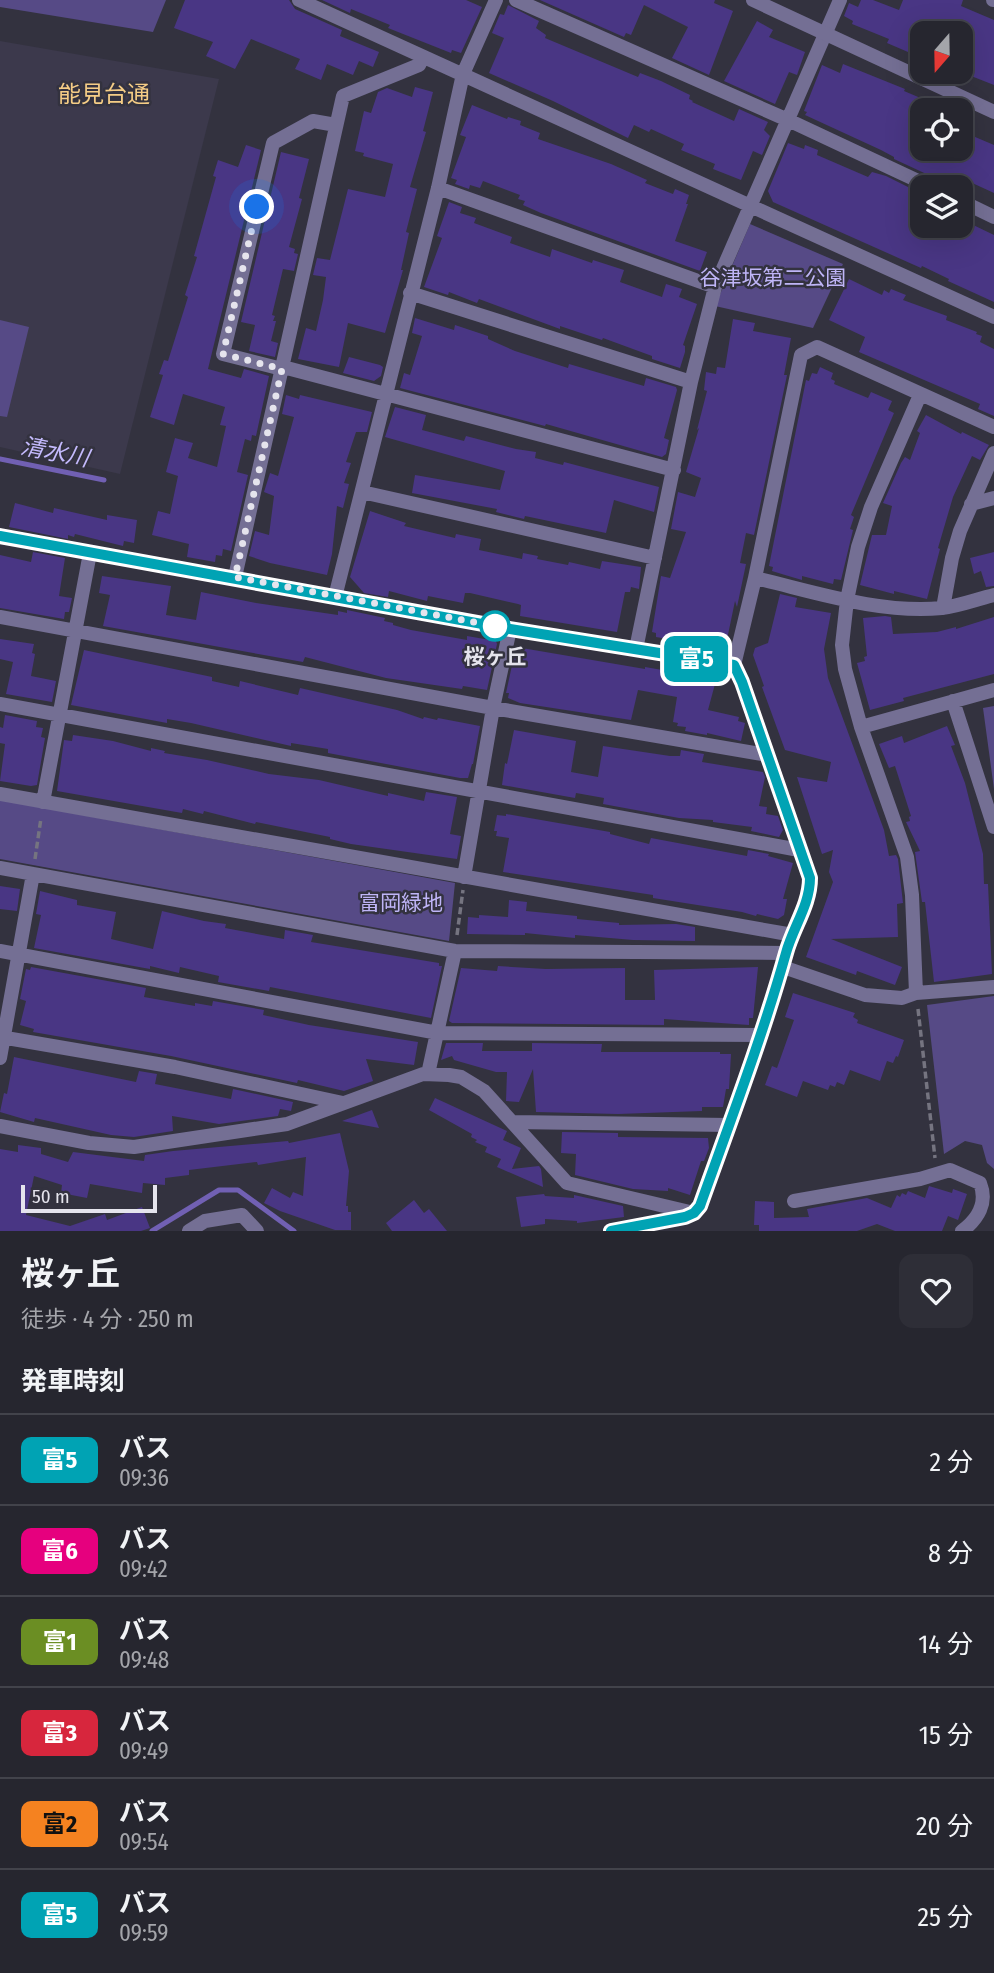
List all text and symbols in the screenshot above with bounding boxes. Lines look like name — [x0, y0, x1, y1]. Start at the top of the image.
north arrow — [910, 21, 973, 84]
map controls — [910, 21, 973, 238]
district label: 能見台通 — [58, 80, 150, 108]
button: locate — [910, 98, 973, 161]
button: layers — [910, 175, 973, 238]
your location — [239, 189, 274, 224]
park label: 谷津坂第二公園 — [700, 265, 847, 291]
water label: 清水川 — [18, 432, 94, 473]
marker: 桜ヶ丘 — [480, 611, 510, 641]
line badge: 富5 — [664, 636, 728, 682]
place label: 桜ヶ丘 — [464, 644, 527, 670]
text: 富5 — [678, 645, 714, 673]
park label: 富岡緑地 — [359, 890, 443, 916]
scale bar — [21, 1182, 158, 1214]
text: 50 m — [32, 1185, 70, 1208]
text: 桜ヶ丘 — [21, 1254, 120, 1294]
button: heart — [899, 1254, 973, 1328]
text: 徒歩 · 4 分 · 250 m — [21, 1305, 194, 1333]
text: 発車時刻 — [21, 1366, 125, 1397]
text: バス — [119, 1433, 171, 1464]
text: 富5 — [42, 1446, 77, 1474]
text: 2 分 — [929, 1447, 973, 1478]
text: 09:36 — [119, 1464, 169, 1492]
text: バス — [119, 1524, 171, 1555]
text: 富6 — [41, 1537, 78, 1565]
text: 8 分 — [928, 1538, 973, 1569]
text: 09:42 — [119, 1555, 168, 1583]
text: バス — [119, 1615, 171, 1646]
text: 富1 — [42, 1628, 77, 1656]
text: 14 分 — [918, 1629, 973, 1660]
text: 09:48 — [119, 1646, 169, 1674]
text: バス — [119, 1706, 171, 1737]
text: 富3 — [42, 1719, 77, 1747]
text: 15 分 — [919, 1720, 973, 1751]
text: 09:49 — [119, 1737, 169, 1765]
text: バス — [119, 1797, 171, 1828]
text: 富2 — [42, 1810, 77, 1838]
text: 20 分 — [916, 1811, 973, 1842]
text: 09:54 — [119, 1828, 169, 1856]
text: バス — [119, 1888, 171, 1919]
text: 富5 — [42, 1901, 77, 1929]
text: 25 分 — [917, 1902, 973, 1933]
text: 09:59 — [119, 1919, 168, 1947]

